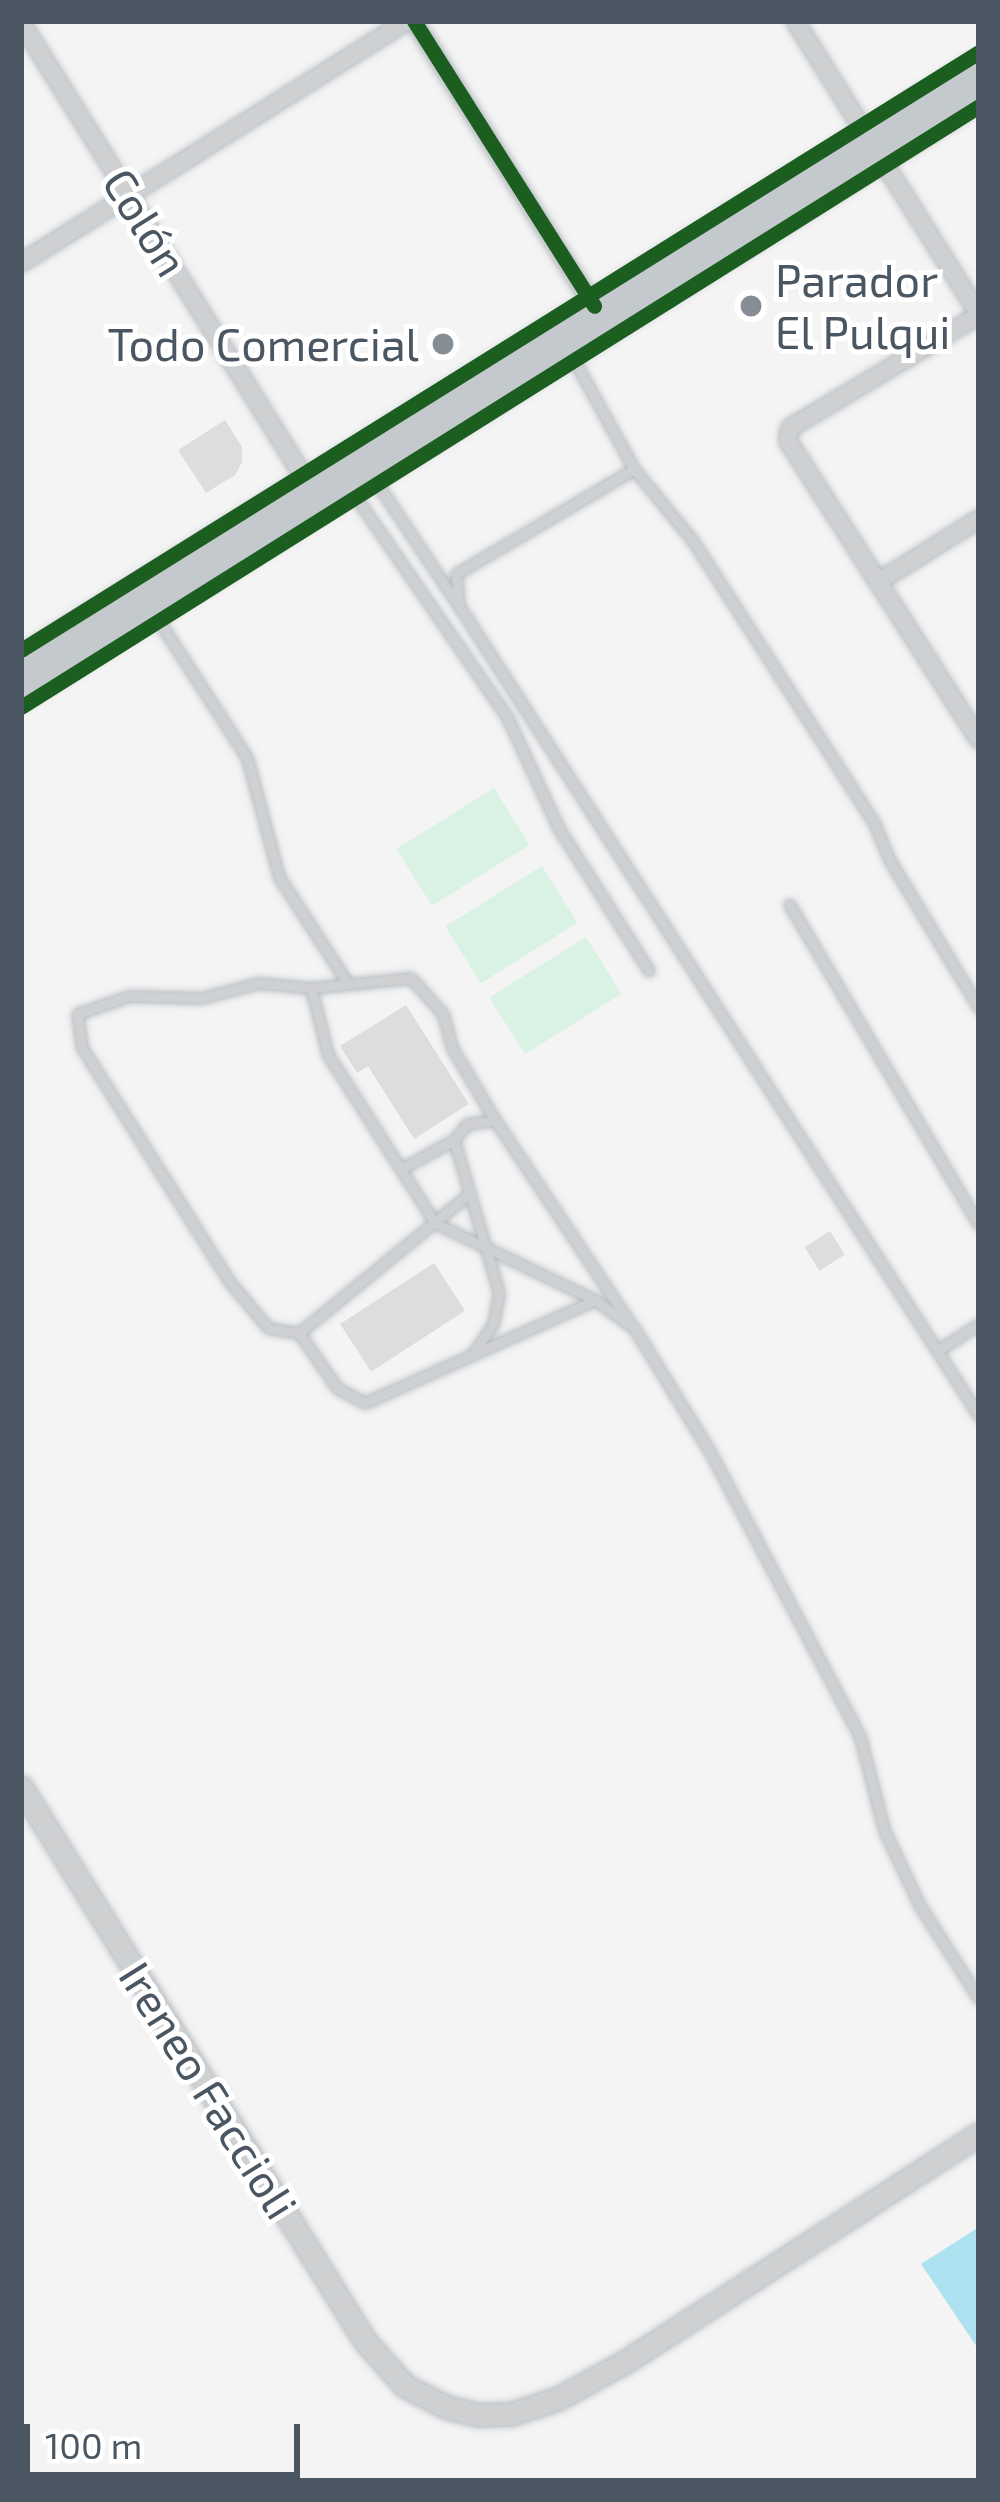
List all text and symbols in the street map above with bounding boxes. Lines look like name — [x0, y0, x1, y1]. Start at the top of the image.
street label: Colón — [92, 158, 200, 286]
place label: Parador El Pulqui — [775, 253, 952, 359]
marker: Parador El Pulqui — [738, 293, 764, 319]
place label: Todo Comercial — [107, 317, 419, 371]
marker: Todo Comercial — [430, 331, 456, 357]
street label: Ireneo Faccioli — [109, 1952, 309, 2228]
scale bar — [30, 2400, 306, 2474]
text: 100 m — [45, 2423, 142, 2466]

